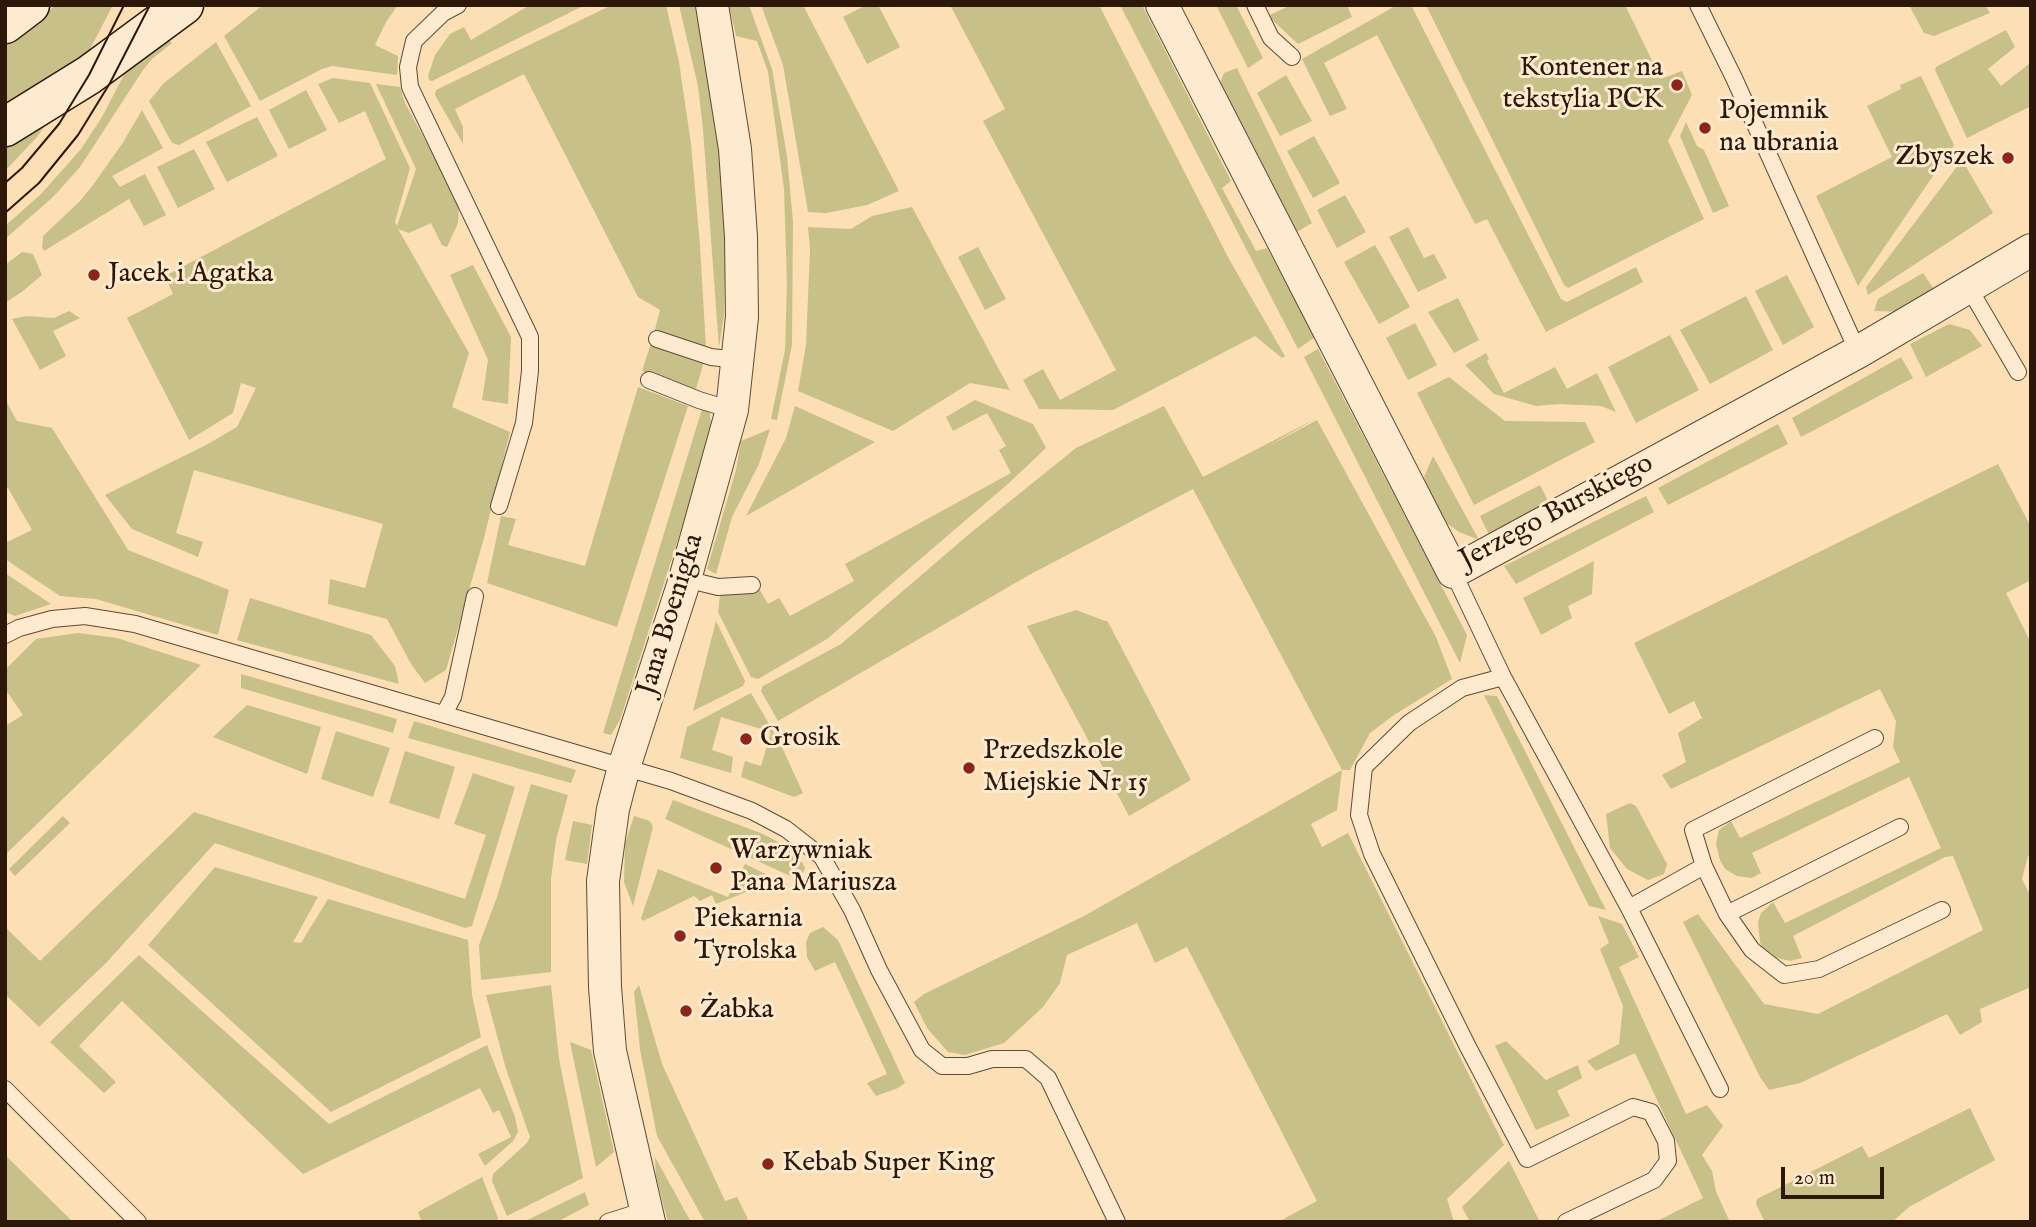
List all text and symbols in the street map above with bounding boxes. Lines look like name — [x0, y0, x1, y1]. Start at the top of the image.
place label: Kontener na tekstylia PCK — [1503, 52, 1663, 118]
marker: Kontener na tekstylia PCK — [1669, 77, 1685, 93]
place label: Pojemnik na ubrania — [1719, 95, 1838, 161]
marker: Pojemnik na ubrania — [1697, 120, 1713, 136]
place label: Zbyszek — [1895, 141, 1994, 175]
marker: Zbyszek — [2000, 150, 2016, 166]
place label: Jacek i Agatka — [108, 258, 273, 292]
marker: Jacek i Agatka — [86, 267, 102, 283]
street label: Jerzego Burskiego — [1454, 448, 1660, 578]
street label: Jana Boenigka — [632, 530, 712, 700]
place label: Grosik — [760, 722, 840, 756]
marker: Grosik — [738, 731, 754, 747]
place label: Przedszkole Miejskie Nr 15 — [983, 735, 1148, 801]
marker: Przedszkole Miejskie Nr 15 — [961, 760, 977, 776]
place label: Warzywniak Pana Mariusza — [730, 835, 897, 901]
marker: Warzywniak Pana Mariusza — [708, 860, 724, 876]
place label: Piekarnia Tyrolska — [694, 903, 802, 969]
marker: Piekarnia Tyrolska — [672, 928, 688, 944]
place label: Żabka — [700, 994, 774, 1028]
marker: Żabka — [678, 1003, 694, 1019]
place label: Kebab Super King — [782, 1147, 994, 1181]
scale bar — [1784, 1154, 1887, 1198]
marker: Kebab Super King — [760, 1156, 776, 1172]
text: 20 m — [1794, 1165, 1835, 1192]

